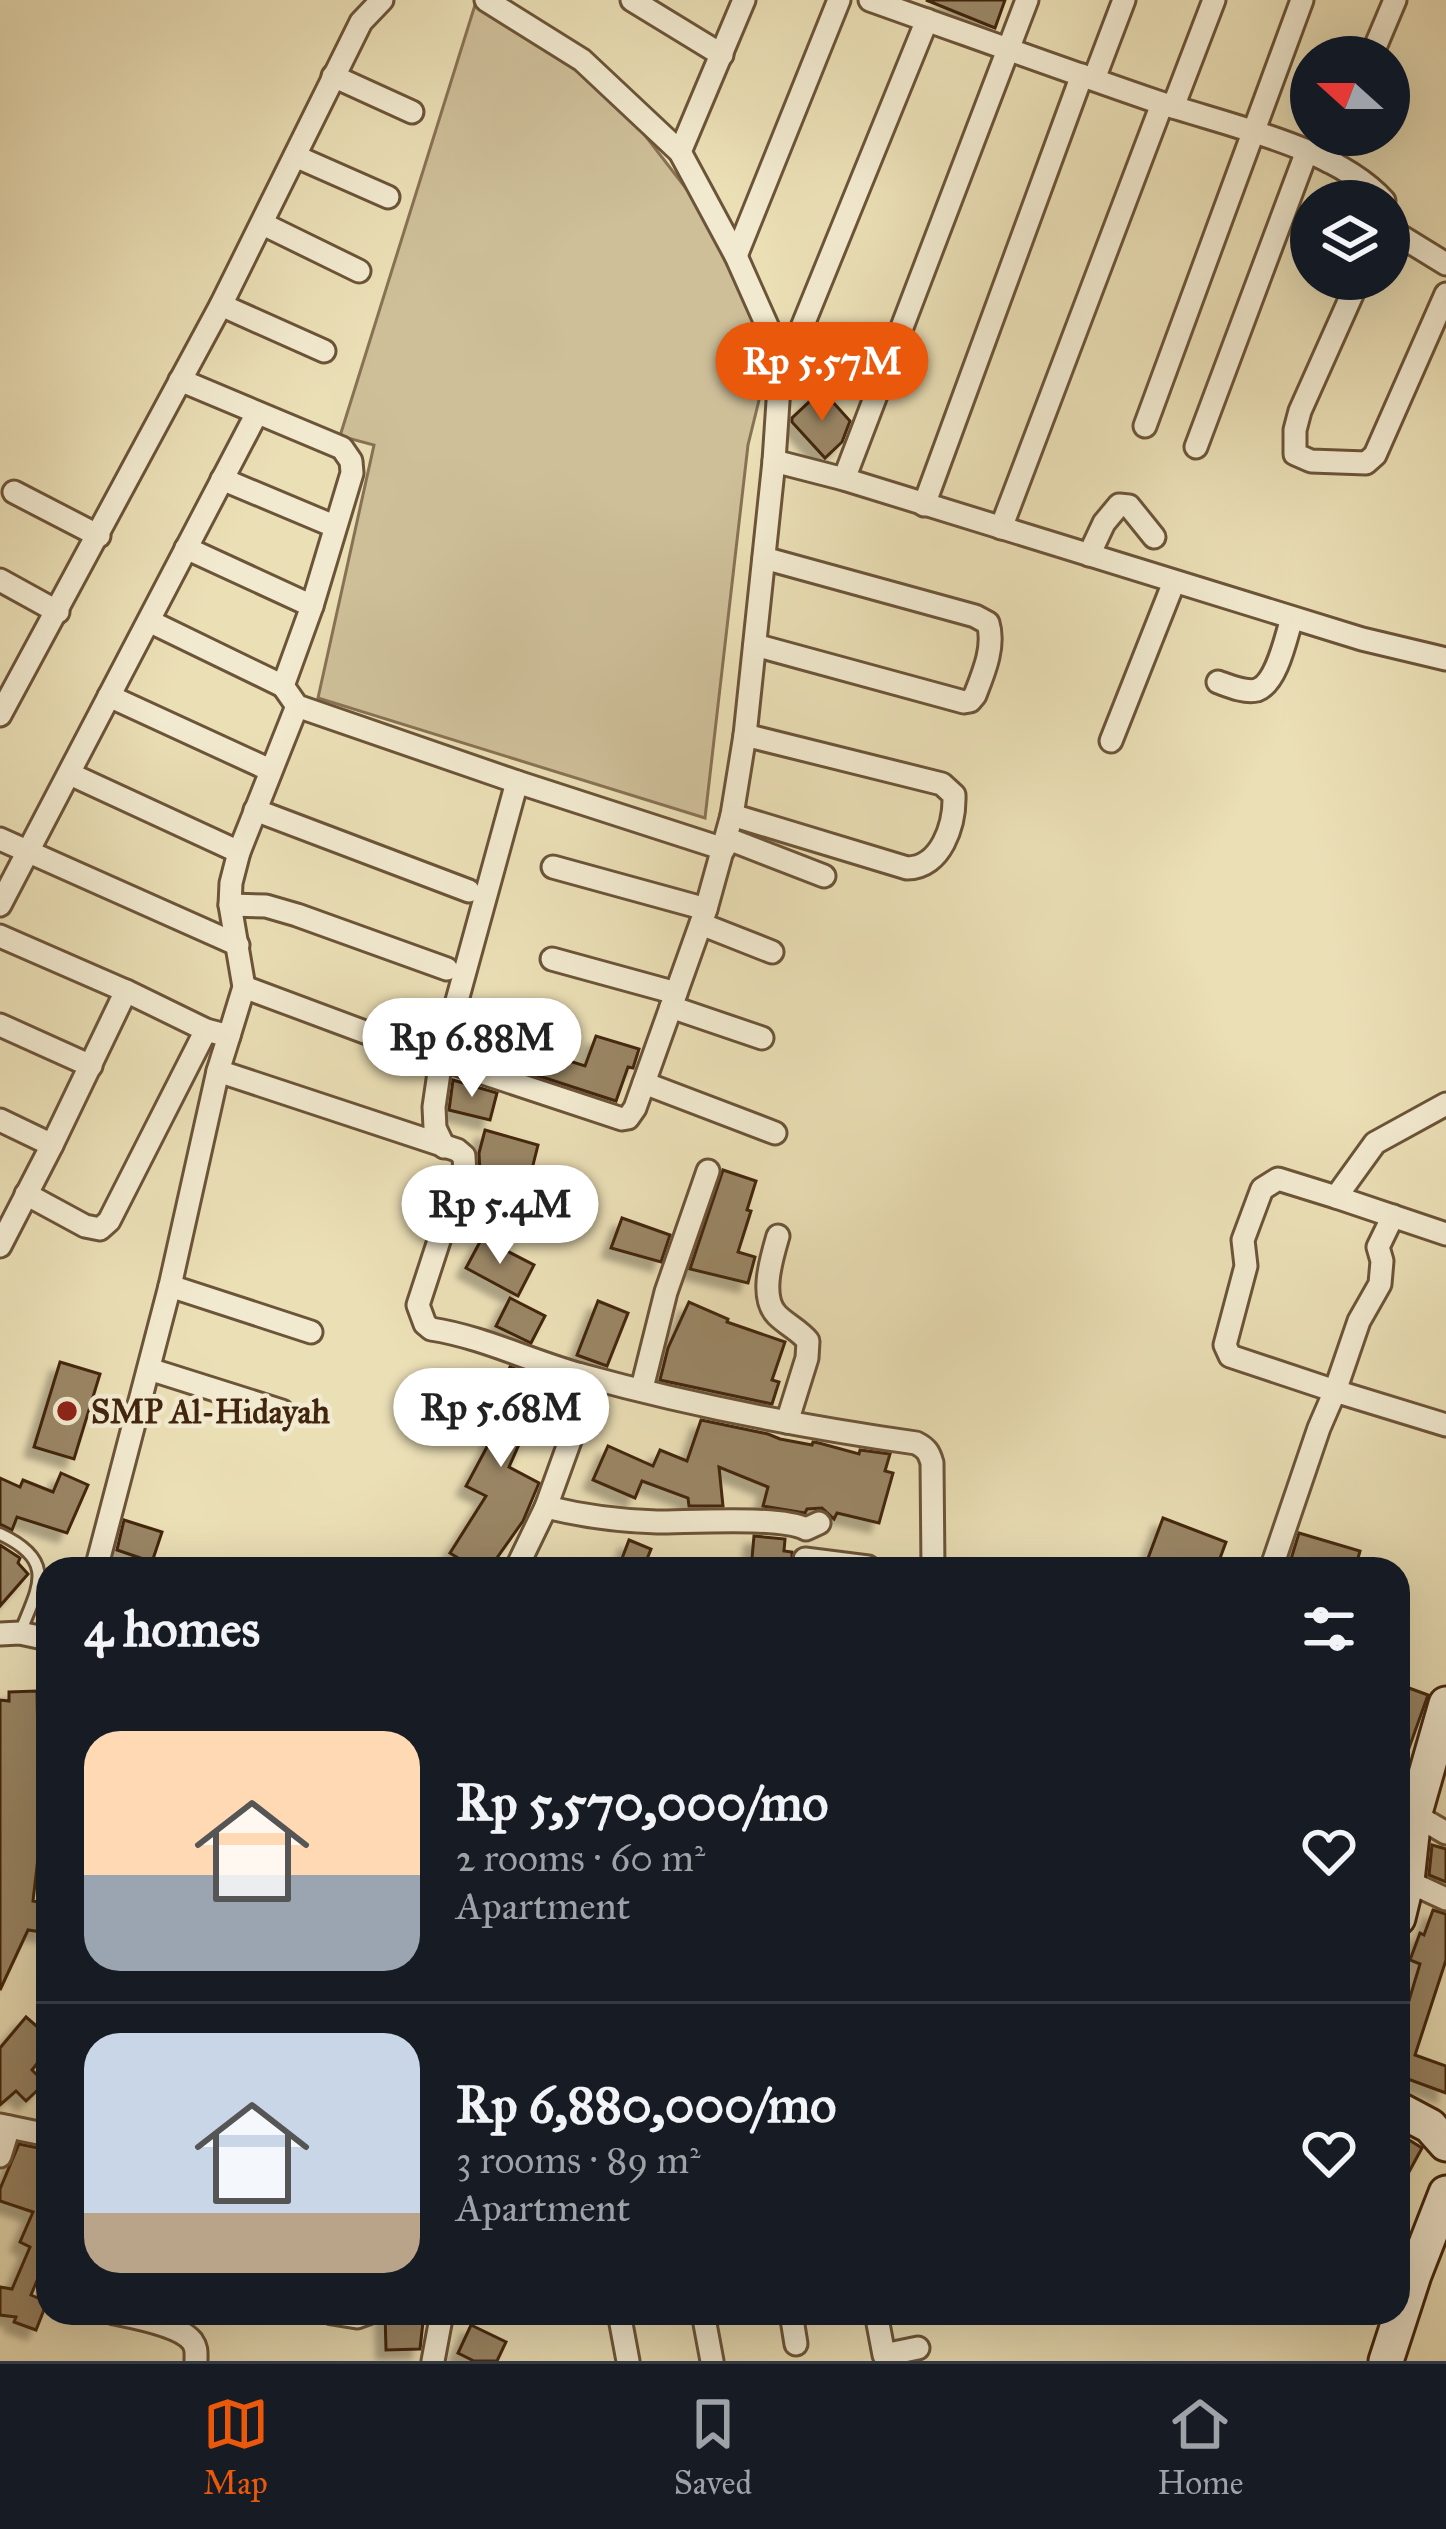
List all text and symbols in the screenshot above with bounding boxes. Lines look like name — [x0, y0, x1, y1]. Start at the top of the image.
north arrow — [1290, 36, 1410, 156]
map controls — [1290, 36, 1410, 300]
button: layers — [1290, 180, 1410, 300]
pin: Rp 5.57M — [698, 322, 946, 424]
text: Rp 5.57M — [742, 337, 902, 385]
pin: Rp 6.88M — [348, 998, 596, 1100]
text: Rp 6.88M — [389, 1013, 555, 1061]
pin: Rp 5.4M — [389, 1165, 611, 1267]
text: Rp 5.4M — [429, 1180, 571, 1228]
pin: Rp 5.68M — [377, 1368, 625, 1470]
text: Rp 5.68M — [420, 1383, 582, 1431]
place label: SMP Al-Hidayah — [91, 1392, 331, 1432]
marker: SMP Al-Hidayah — [54, 1398, 80, 1424]
icon: filters — [1296, 1596, 1362, 1662]
text: 4 homes — [84, 1598, 260, 1660]
text: Rp 5,570,000/mo — [456, 1772, 828, 1834]
icon: home — [180, 1779, 324, 1923]
icon: heart — [1296, 1818, 1362, 1884]
text: 2 rooms · 60 m² — [456, 1834, 705, 1882]
text: Apartment — [456, 1882, 630, 1930]
text: Rp 6,880,000/mo — [456, 2074, 836, 2136]
icon: home — [180, 2081, 324, 2225]
icon: heart — [1296, 2120, 1362, 2186]
text: 3 rooms · 89 m² — [456, 2136, 701, 2184]
text: Apartment — [456, 2184, 630, 2232]
tab: Map — [203, 2391, 269, 2503]
tab: Saved — [674, 2391, 752, 2503]
tab: Home — [1157, 2391, 1243, 2503]

